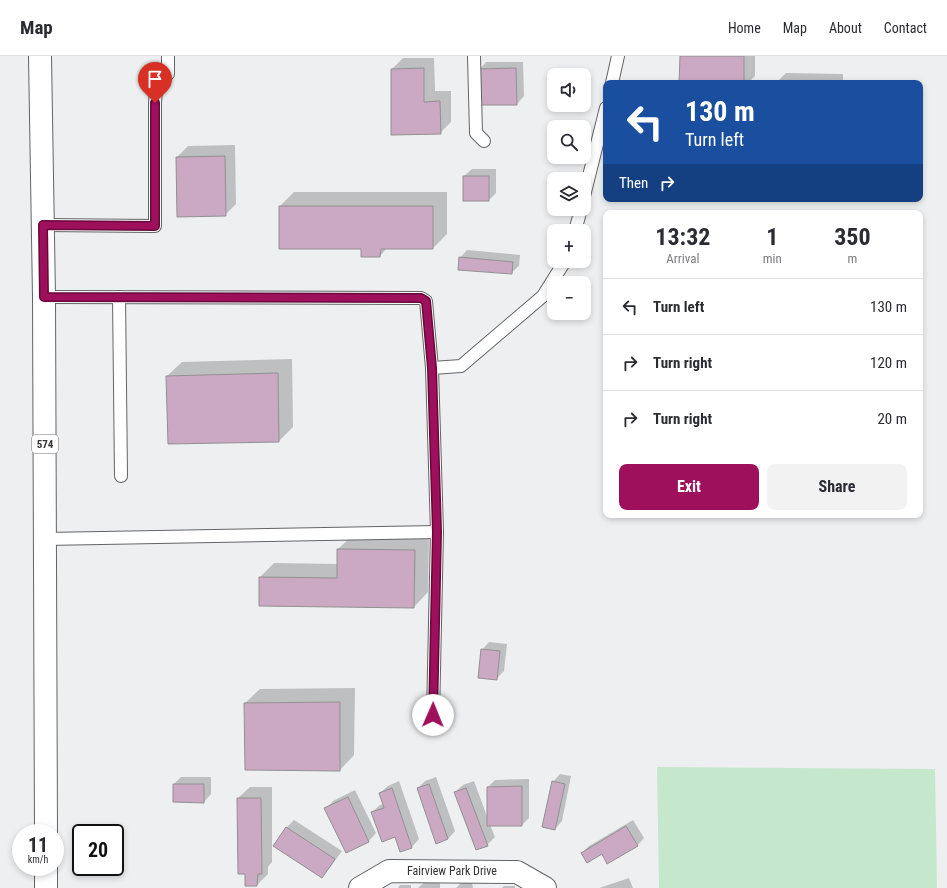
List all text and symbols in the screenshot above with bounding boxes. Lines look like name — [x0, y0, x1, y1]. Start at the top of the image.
text: Map — [20, 16, 53, 39]
text: Home — [728, 20, 761, 36]
text: Map — [783, 20, 807, 36]
text: About — [829, 20, 862, 36]
text: Contact — [884, 20, 927, 36]
pin — [138, 62, 172, 103]
icon: arrive — [144, 68, 166, 90]
map controls — [547, 68, 591, 320]
button: sound — [547, 68, 591, 112]
text: 130 m — [685, 95, 755, 128]
icon: left — [619, 96, 671, 148]
button: search — [547, 120, 591, 164]
text: Turn left — [685, 129, 744, 150]
button: layers — [547, 172, 591, 216]
icon: right — [656, 172, 678, 194]
text: Then — [619, 174, 648, 192]
text: 13:32 — [655, 223, 710, 251]
text: 1 — [766, 223, 778, 251]
text: 350 — [834, 223, 871, 251]
button: + — [547, 224, 591, 268]
text: Arrival — [666, 251, 699, 266]
text: min — [763, 251, 782, 266]
text: m — [848, 251, 857, 266]
button: − — [547, 276, 591, 320]
icon: left — [619, 296, 641, 318]
text: Turn left — [653, 298, 704, 316]
text: 130 m — [870, 298, 907, 316]
icon: right — [619, 352, 641, 374]
text: Turn right — [653, 354, 712, 372]
text: 120 m — [870, 354, 907, 372]
icon: right — [619, 408, 641, 430]
text: Turn right — [653, 410, 712, 428]
text: 20 m — [877, 410, 907, 428]
road number: 574 — [32, 435, 58, 453]
button: Exit — [619, 464, 759, 510]
button: Share — [767, 464, 907, 510]
position arrow — [412, 694, 454, 736]
speed limit sign: 20 — [72, 824, 124, 876]
text: 11 — [28, 833, 48, 857]
text: km/h — [28, 854, 48, 865]
street label: Fairview Park Drive — [407, 864, 497, 878]

